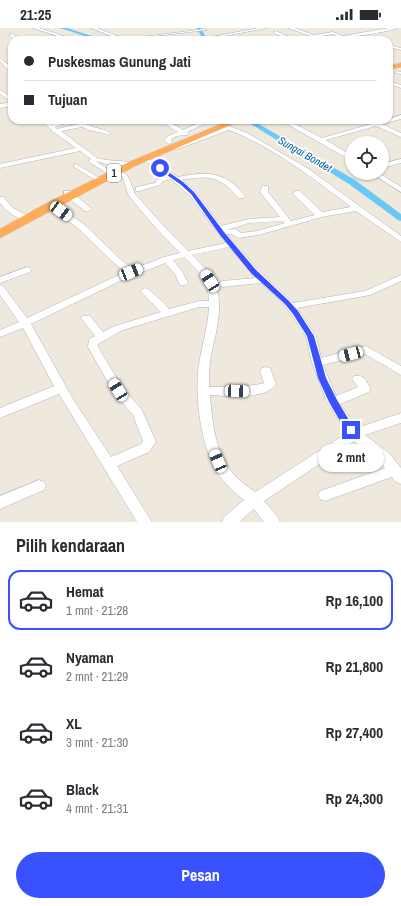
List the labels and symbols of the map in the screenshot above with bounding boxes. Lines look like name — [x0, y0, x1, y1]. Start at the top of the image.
water label: Sungai Bondet — [276, 133, 335, 175]
route start — [151, 159, 169, 177]
road number: 1 — [107, 164, 121, 182]
car — [48, 199, 74, 223]
car — [118, 262, 144, 282]
car — [199, 268, 221, 294]
car — [338, 345, 364, 363]
car — [107, 377, 129, 403]
car — [225, 385, 249, 397]
route end — [342, 421, 360, 439]
callout: 2 mnt — [318, 444, 384, 472]
car — [208, 448, 228, 474]

